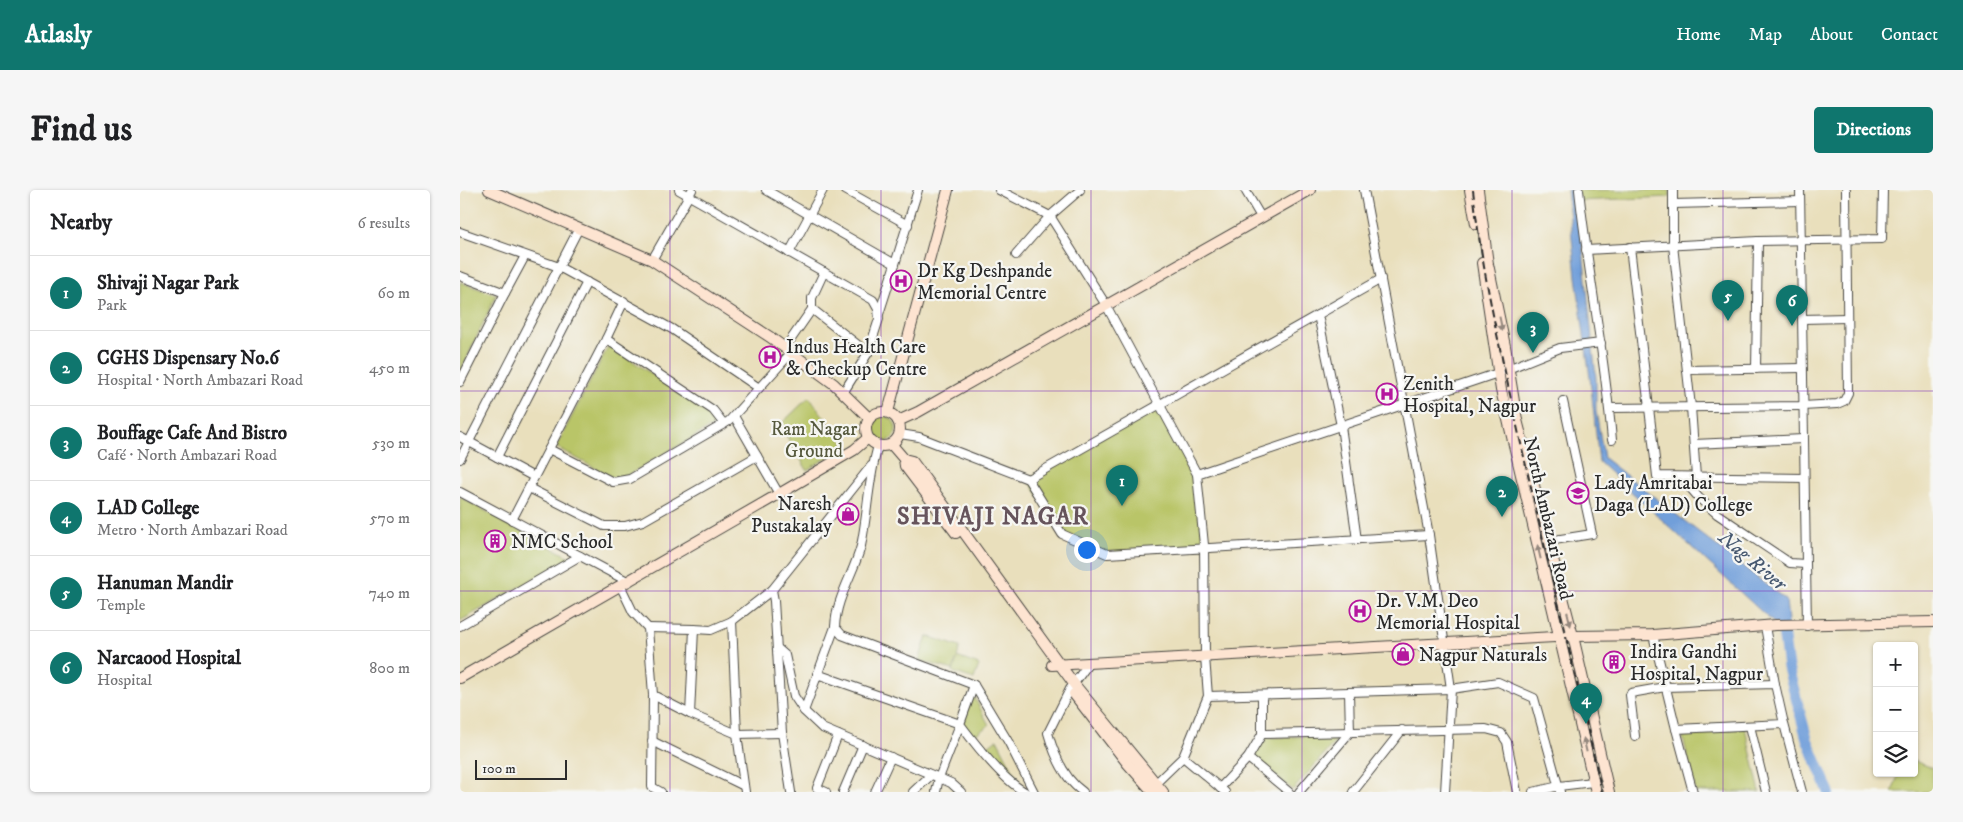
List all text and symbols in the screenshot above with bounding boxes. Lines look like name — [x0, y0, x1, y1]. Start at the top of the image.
text: Atlasly — [25, 20, 92, 50]
text: Home — [1676, 24, 1721, 46]
text: Map — [1749, 24, 1782, 46]
text: About — [1810, 24, 1853, 46]
text: Contact — [1881, 24, 1938, 46]
button: Directions — [1814, 107, 1933, 153]
text: Find us — [30, 108, 132, 152]
text: Nearby — [50, 210, 112, 236]
text: 6 results — [357, 213, 410, 233]
place label: Dr Kg Deshpande Memorial Centre — [917, 260, 1052, 305]
hospital icon: Dr Kg Deshpande Memorial Centre — [889, 269, 913, 293]
text: Shivaji Nagar Park — [97, 272, 239, 295]
pin: 5 — [1712, 280, 1744, 321]
text: 1 — [63, 283, 69, 303]
text: 60 m — [378, 283, 410, 303]
pin: 6 — [1776, 285, 1808, 326]
text: Park — [97, 295, 127, 315]
pin: 3 — [1517, 312, 1549, 353]
one-way arrow — [1497, 317, 1505, 332]
place label: Indus Health Care & Checkup Centre — [786, 336, 927, 381]
hospital icon: Indus Health Care & Checkup Centre — [758, 345, 782, 369]
text: CGHS Dispensary No.6 — [97, 347, 279, 370]
text: 2 — [62, 358, 70, 378]
text: 450 m — [369, 358, 410, 378]
text: Hospital · North Ambazari Road — [97, 370, 303, 390]
place label: Zenith Hospital, Nagpur — [1403, 373, 1536, 418]
hospital icon: Zenith Hospital, Nagpur — [1375, 382, 1399, 406]
park label: Ram Nagar Ground — [771, 418, 857, 463]
text: Bouffage Cafe And Bistro — [97, 422, 287, 445]
text: 3 — [63, 433, 69, 453]
text: 530 m — [372, 433, 410, 453]
street label: North Ambazari Road — [1518, 435, 1578, 603]
text: Café · North Ambazari Road — [97, 445, 277, 465]
pin: 1 — [1106, 465, 1138, 506]
place label: Lady Amritabai Daga (LAD) College — [1594, 472, 1753, 517]
pin: 2 — [1486, 476, 1518, 517]
school or university icon: Lady Amritabai Daga (LAD) College — [1566, 481, 1590, 505]
place label: Naresh Pustakalay — [751, 493, 833, 538]
text: LAD College — [97, 497, 199, 520]
shop icon: Naresh Pustakalay — [836, 502, 860, 526]
district label: SHIVAJI NAGAR — [897, 502, 1089, 532]
text: 4 — [61, 508, 71, 528]
text: 570 m — [370, 508, 410, 528]
text: Metro · North Ambazari Road — [97, 520, 288, 540]
water label: Nag River — [1712, 525, 1792, 598]
building icon: NMC School — [483, 529, 507, 553]
place label: NMC School — [511, 531, 613, 554]
your location — [1074, 537, 1100, 563]
one-way arrow — [1535, 545, 1543, 560]
text: Hanuman Mandir — [97, 572, 233, 595]
text: 5 — [62, 583, 70, 603]
text: 740 m — [369, 583, 410, 603]
place label: Dr. V.M. Deo Memorial Hospital — [1376, 590, 1520, 635]
text: Temple — [97, 595, 145, 615]
hospital icon: Dr. V.M. Deo Memorial Hospital — [1348, 599, 1372, 623]
one-way arrow — [1565, 611, 1573, 626]
place label: Indira Gandhi Hospital, Nagpur — [1630, 641, 1763, 686]
shop icon: Nagpur Naturals — [1391, 642, 1415, 666]
map controls — [1873, 642, 1918, 777]
button: + — [1873, 642, 1918, 687]
place label: Nagpur Naturals — [1419, 644, 1547, 667]
text: Narcaood Hospital — [97, 647, 241, 670]
building icon: Indira Gandhi Hospital, Nagpur — [1602, 650, 1626, 674]
text: 6 — [62, 658, 70, 678]
text: 800 m — [369, 658, 410, 678]
text: Hospital — [97, 670, 152, 690]
pin: 4 — [1570, 683, 1602, 724]
button: − — [1873, 687, 1918, 732]
button: layers — [1873, 732, 1918, 777]
one-way arrow — [1581, 737, 1589, 752]
scale bar — [475, 757, 568, 780]
text: 100 m — [482, 760, 516, 778]

